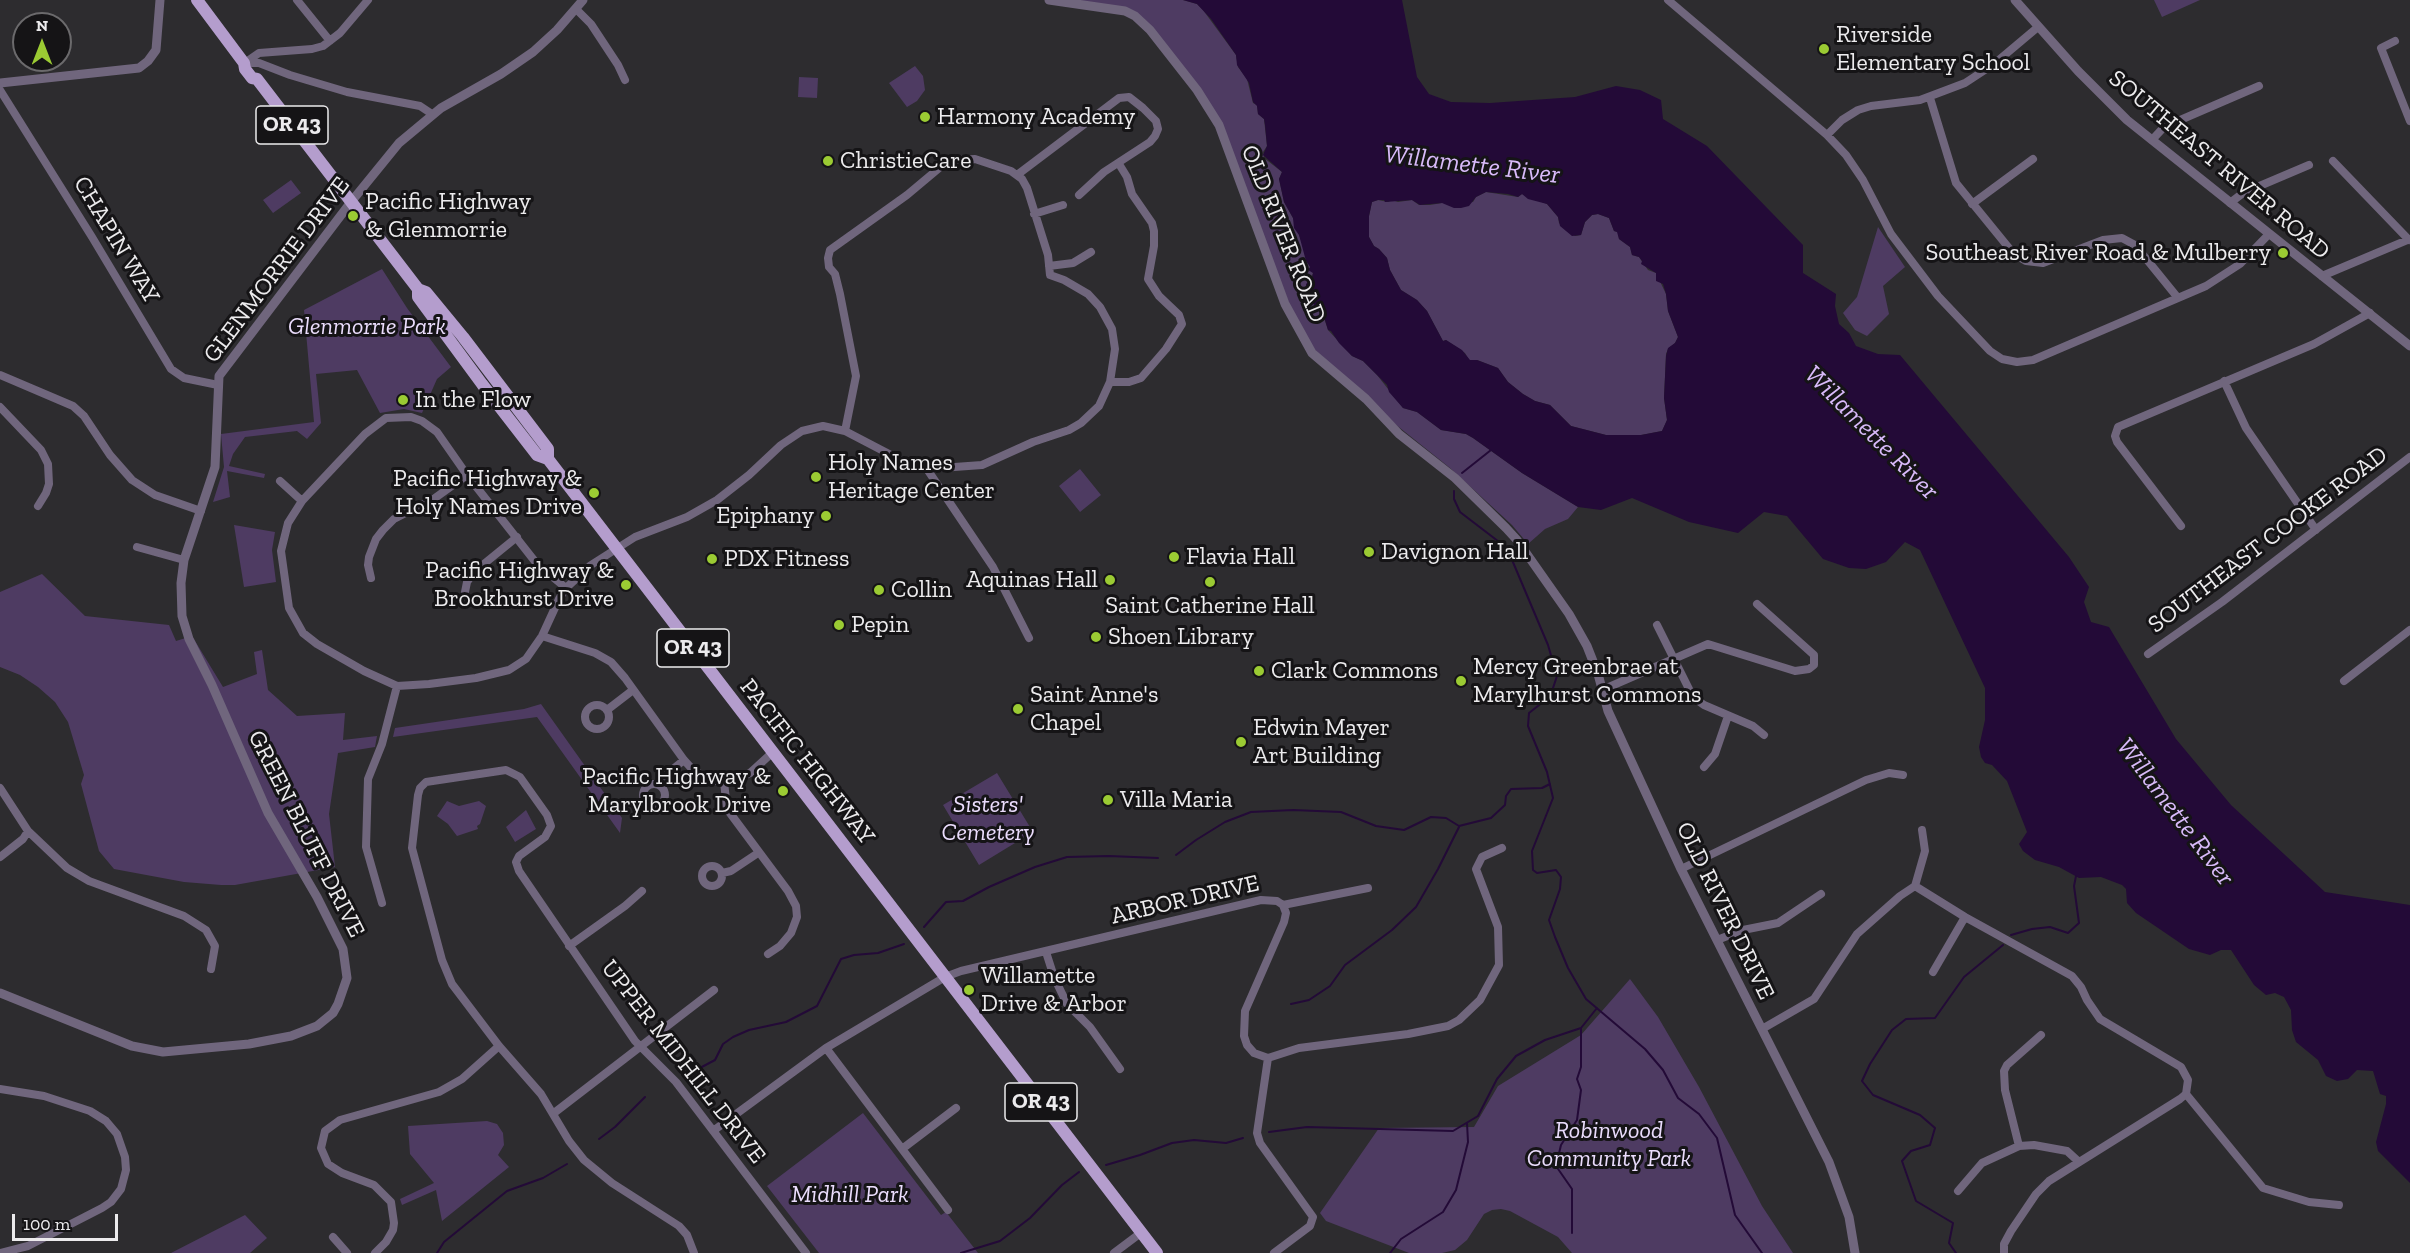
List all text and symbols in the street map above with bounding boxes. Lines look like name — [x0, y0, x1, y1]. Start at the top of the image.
north arrow — [12, 12, 72, 72]
text: N — [36, 16, 48, 35]
place label: Riverside Elementary School — [1836, 21, 2030, 77]
marker: Riverside Elementary School — [1817, 42, 1831, 56]
street label: SOUTHEAST RIVER ROAD — [2103, 64, 2335, 266]
place label: Harmony Academy — [937, 103, 1135, 131]
road number: OR 43 — [256, 106, 328, 144]
marker: Harmony Academy — [918, 110, 932, 124]
water label: Willamette River — [1382, 139, 1562, 191]
street label: OLD RIVER ROAD — [1234, 141, 1332, 327]
place label: ChristieCare — [840, 147, 972, 175]
marker: ChristieCare — [821, 154, 835, 168]
street label: CHAPIN WAY — [67, 171, 165, 309]
street label: GLENMORRIE DRIVE — [198, 171, 356, 369]
place label: Pacific Highway & Glenmorrie — [365, 188, 531, 244]
marker: Pacific Highway & Glenmorrie — [346, 209, 360, 223]
place label: Southeast River Road & Mulberry — [1925, 239, 2271, 267]
marker: Southeast River Road & Mulberry — [2276, 246, 2290, 260]
park label: Glenmorrie Park — [288, 313, 446, 341]
water label: Willamette River — [1798, 360, 1944, 506]
place label: In the Flow — [415, 386, 531, 414]
marker: In the Flow — [396, 393, 410, 407]
street label: SOUTHEAST COOKE ROAD — [2143, 441, 2393, 639]
place label: Holy Names Heritage Center — [828, 449, 995, 505]
place label: Pacific Highway & Holy Names Drive — [393, 465, 582, 521]
marker: Holy Names Heritage Center — [809, 470, 823, 484]
marker: Pacific Highway & Holy Names Drive — [587, 486, 601, 500]
place label: Epiphany — [716, 502, 814, 530]
marker: Epiphany — [819, 509, 833, 523]
place label: Davignon Hall — [1381, 538, 1528, 566]
place label: Flavia Hall — [1186, 543, 1295, 571]
place label: PDX Fitness — [724, 545, 849, 573]
marker: Davignon Hall — [1362, 545, 1376, 559]
marker: Flavia Hall — [1167, 550, 1181, 564]
marker: PDX Fitness — [705, 552, 719, 566]
place label: Pacific Highway & Brookhurst Drive — [425, 557, 614, 613]
place label: Aquinas Hall — [966, 566, 1098, 594]
marker: Aquinas Hall — [1103, 573, 1117, 587]
marker: Saint Catherine Hall — [1203, 575, 1217, 589]
place label: Collin — [891, 576, 952, 604]
marker: Pacific Highway & Brookhurst Drive — [619, 578, 633, 592]
marker: Collin — [872, 583, 886, 597]
place label: Saint Catherine Hall — [1105, 592, 1315, 620]
place label: Pepin — [851, 611, 909, 639]
marker: Pepin — [832, 618, 846, 632]
place label: Shoen Library — [1108, 623, 1254, 651]
road number: OR 43 — [657, 629, 729, 667]
marker: Shoen Library — [1089, 630, 1103, 644]
place label: Mercy Greenbrae at Marylhurst Commons — [1473, 653, 1702, 709]
place label: Clark Commons — [1271, 657, 1438, 685]
marker: Clark Commons — [1252, 664, 1266, 678]
street label: PACIFIC HIGHWAY — [733, 673, 881, 851]
marker: Mercy Greenbrae at Marylhurst Commons — [1454, 674, 1468, 688]
place label: Saint Anne's Chapel — [1030, 681, 1158, 737]
marker: Saint Anne's Chapel — [1011, 702, 1025, 716]
place label: Edwin Mayer Art Building — [1253, 714, 1390, 770]
street label: GREEN BLUFF DRIVE — [241, 726, 371, 942]
water label: Willamette River — [2109, 732, 2241, 892]
marker: Edwin Mayer Art Building — [1234, 735, 1248, 749]
place label: Pacific Highway & Marylbrook Drive — [582, 763, 771, 819]
marker: Pacific Highway & Marylbrook Drive — [776, 784, 790, 798]
place label: Villa Maria — [1120, 786, 1233, 814]
park label: Sisters' Cemetery — [941, 791, 1035, 847]
marker: Villa Maria — [1101, 793, 1115, 807]
street label: OLD RIVER DRIVE — [1670, 818, 1780, 1004]
street label: ARBOR DRIVE — [1108, 869, 1262, 931]
street label: UPPER MIDHILL DRIVE — [595, 954, 771, 1170]
place label: Willamette Drive & Arbor — [981, 962, 1127, 1018]
marker: Willamette Drive & Arbor — [962, 983, 976, 997]
road number: OR 43 — [1005, 1083, 1077, 1121]
park label: Robinwood Community Park — [1527, 1117, 1691, 1173]
park label: Midhill Park — [791, 1181, 909, 1209]
scale bar — [15, 1202, 122, 1240]
text: 100 m — [23, 1213, 70, 1235]

